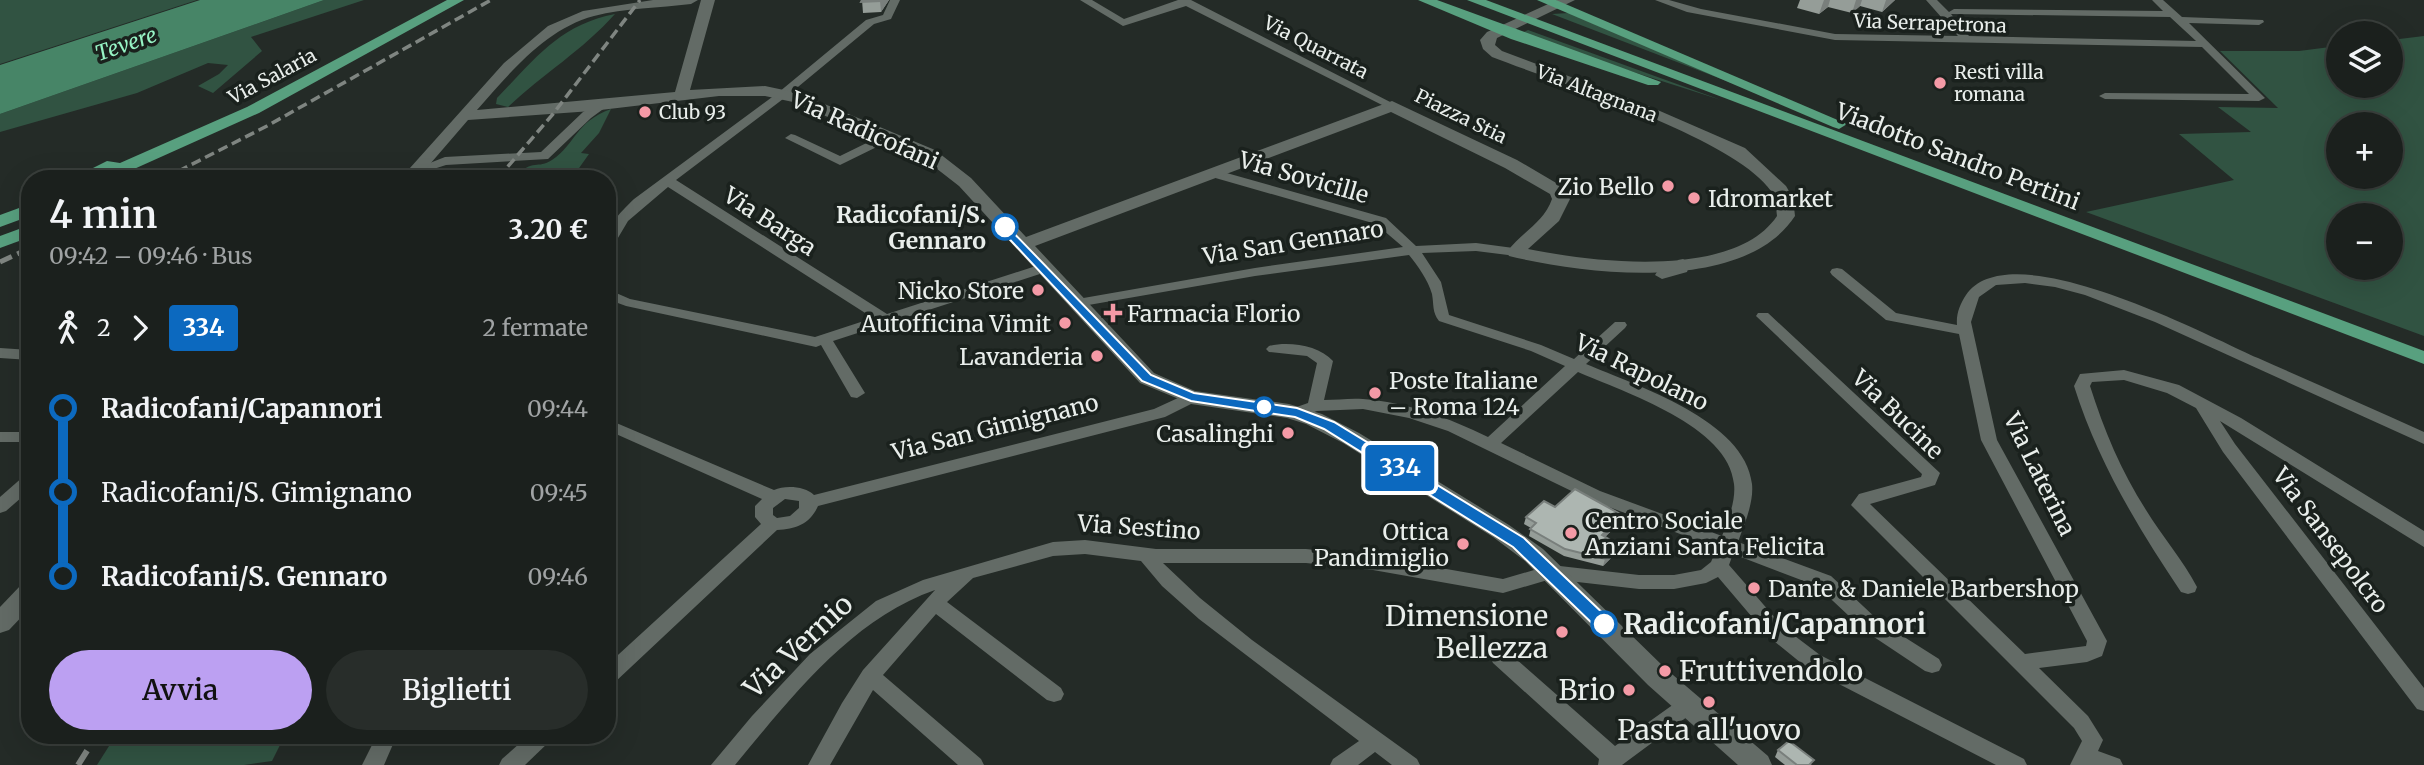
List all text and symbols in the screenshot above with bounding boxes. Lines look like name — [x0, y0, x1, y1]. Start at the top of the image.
street label: Via Serrapetrona — [1852, 8, 2007, 38]
street label: Via Quarrata — [1259, 10, 1372, 84]
water label: Tevere — [92, 21, 160, 67]
map controls — [2326, 21, 2403, 280]
button: layers — [2326, 21, 2403, 98]
street label: Via Salaria — [223, 43, 320, 110]
street label: Via Altagnana — [1532, 59, 1661, 127]
place label: Resti villa romana — [1954, 60, 2044, 106]
marker: Resti villa romana — [1932, 75, 1948, 91]
street label: Piazza Stia — [1411, 83, 1511, 149]
street label: Via Radicofani — [786, 84, 943, 176]
street label: Viadotto Sandro Pertini — [1831, 96, 2084, 216]
place label: Club 93 — [659, 100, 726, 124]
marker: Club 93 — [637, 104, 653, 120]
button: + — [2326, 112, 2403, 189]
street label: Via Sovicille — [1235, 144, 1372, 209]
place label: Zio Bello — [1558, 172, 1654, 201]
marker: Zio Bello — [1660, 178, 1676, 194]
street label: Via Barga — [717, 180, 822, 262]
place label: Idromarket — [1708, 184, 1833, 213]
marker: Idromarket — [1686, 190, 1702, 206]
text: 4 min — [49, 191, 158, 238]
place label: Radicofani/S. Gennaro — [836, 200, 986, 255]
button: − — [2326, 203, 2403, 280]
text: 3.20 € — [508, 213, 588, 246]
street label: Via San Gennaro — [1200, 213, 1385, 271]
marker: Radicofani/S. Gennaro — [992, 214, 1018, 240]
text: 09:42 – 09:46 · Bus — [49, 241, 253, 270]
place label: Nicko Store — [898, 276, 1024, 305]
marker: Nicko Store — [1030, 282, 1046, 298]
place label: Farmacia Florio — [1127, 299, 1300, 328]
marker: Farmacia Florio — [1105, 305, 1121, 321]
icon: walk — [49, 309, 87, 347]
icon: forward — [121, 309, 159, 347]
place label: Autofficina Vimit — [859, 309, 1051, 338]
text: 334 — [183, 312, 224, 343]
text: 2 — [97, 313, 111, 342]
text: 2 fermate — [482, 313, 588, 342]
marker: Autofficina Vimit — [1057, 315, 1073, 331]
street label: Via Rapolano — [1570, 327, 1713, 417]
place label: Lavanderia — [959, 342, 1083, 371]
marker: Lavanderia — [1089, 348, 1105, 364]
street label: Via Bucine — [1845, 362, 1950, 465]
place label: Poste Italiane – Roma 124 — [1389, 366, 1538, 421]
marker: Poste Italiane – Roma 124 — [1367, 385, 1383, 401]
street label: Via San Gimignano — [888, 387, 1101, 467]
text: Radicofani/Capannori — [101, 392, 382, 425]
text: 09:44 — [527, 394, 588, 423]
unlabelled marker — [1254, 397, 1274, 417]
street label: Via Laterina — [1997, 407, 2082, 540]
place label: Casalinghi — [1156, 419, 1274, 448]
marker: Casalinghi — [1280, 425, 1296, 441]
line badge: 334 — [1360, 445, 1440, 491]
text: 334 — [1379, 452, 1421, 483]
street label: Via Sansepolcro — [2266, 461, 2395, 619]
text: Radicofani/S. Gimignano — [101, 476, 412, 509]
text: 09:45 — [530, 478, 588, 507]
place label: Centro Sociale Anziani Santa Felicita — [1584, 506, 1825, 561]
street label: Via Sestino — [1076, 508, 1201, 546]
place label: Ottica Pandimiglio — [1314, 517, 1449, 572]
marker: Centro Sociale Anziani Santa Felicita — [1563, 525, 1579, 541]
marker: Ottica Pandimiglio — [1455, 536, 1471, 552]
text: Radicofani/S. Gennaro — [101, 560, 387, 593]
text: 09:46 — [527, 562, 588, 591]
place label: Dante & Daniele Barbershop — [1768, 574, 2079, 603]
marker: Dante & Daniele Barbershop — [1746, 580, 1762, 596]
street label: Via Vernio — [735, 586, 860, 707]
place label: Dimensione Bellezza — [1385, 598, 1548, 666]
place label: Radicofani/Capannori — [1623, 606, 1926, 642]
marker: Radicofani/Capannori — [1591, 611, 1617, 637]
marker: Dimensione Bellezza — [1554, 624, 1570, 640]
button: Avvia — [49, 650, 312, 730]
button: Biglietti — [326, 650, 588, 730]
place label: Fruttivendolo — [1679, 653, 1863, 689]
marker: Fruttivendolo — [1657, 663, 1673, 679]
place label: Brio — [1558, 672, 1615, 708]
marker: Brio — [1621, 682, 1637, 698]
marker: Pasta all'uovo — [1701, 694, 1717, 710]
place label: Pasta all'uovo — [1617, 712, 1801, 748]

